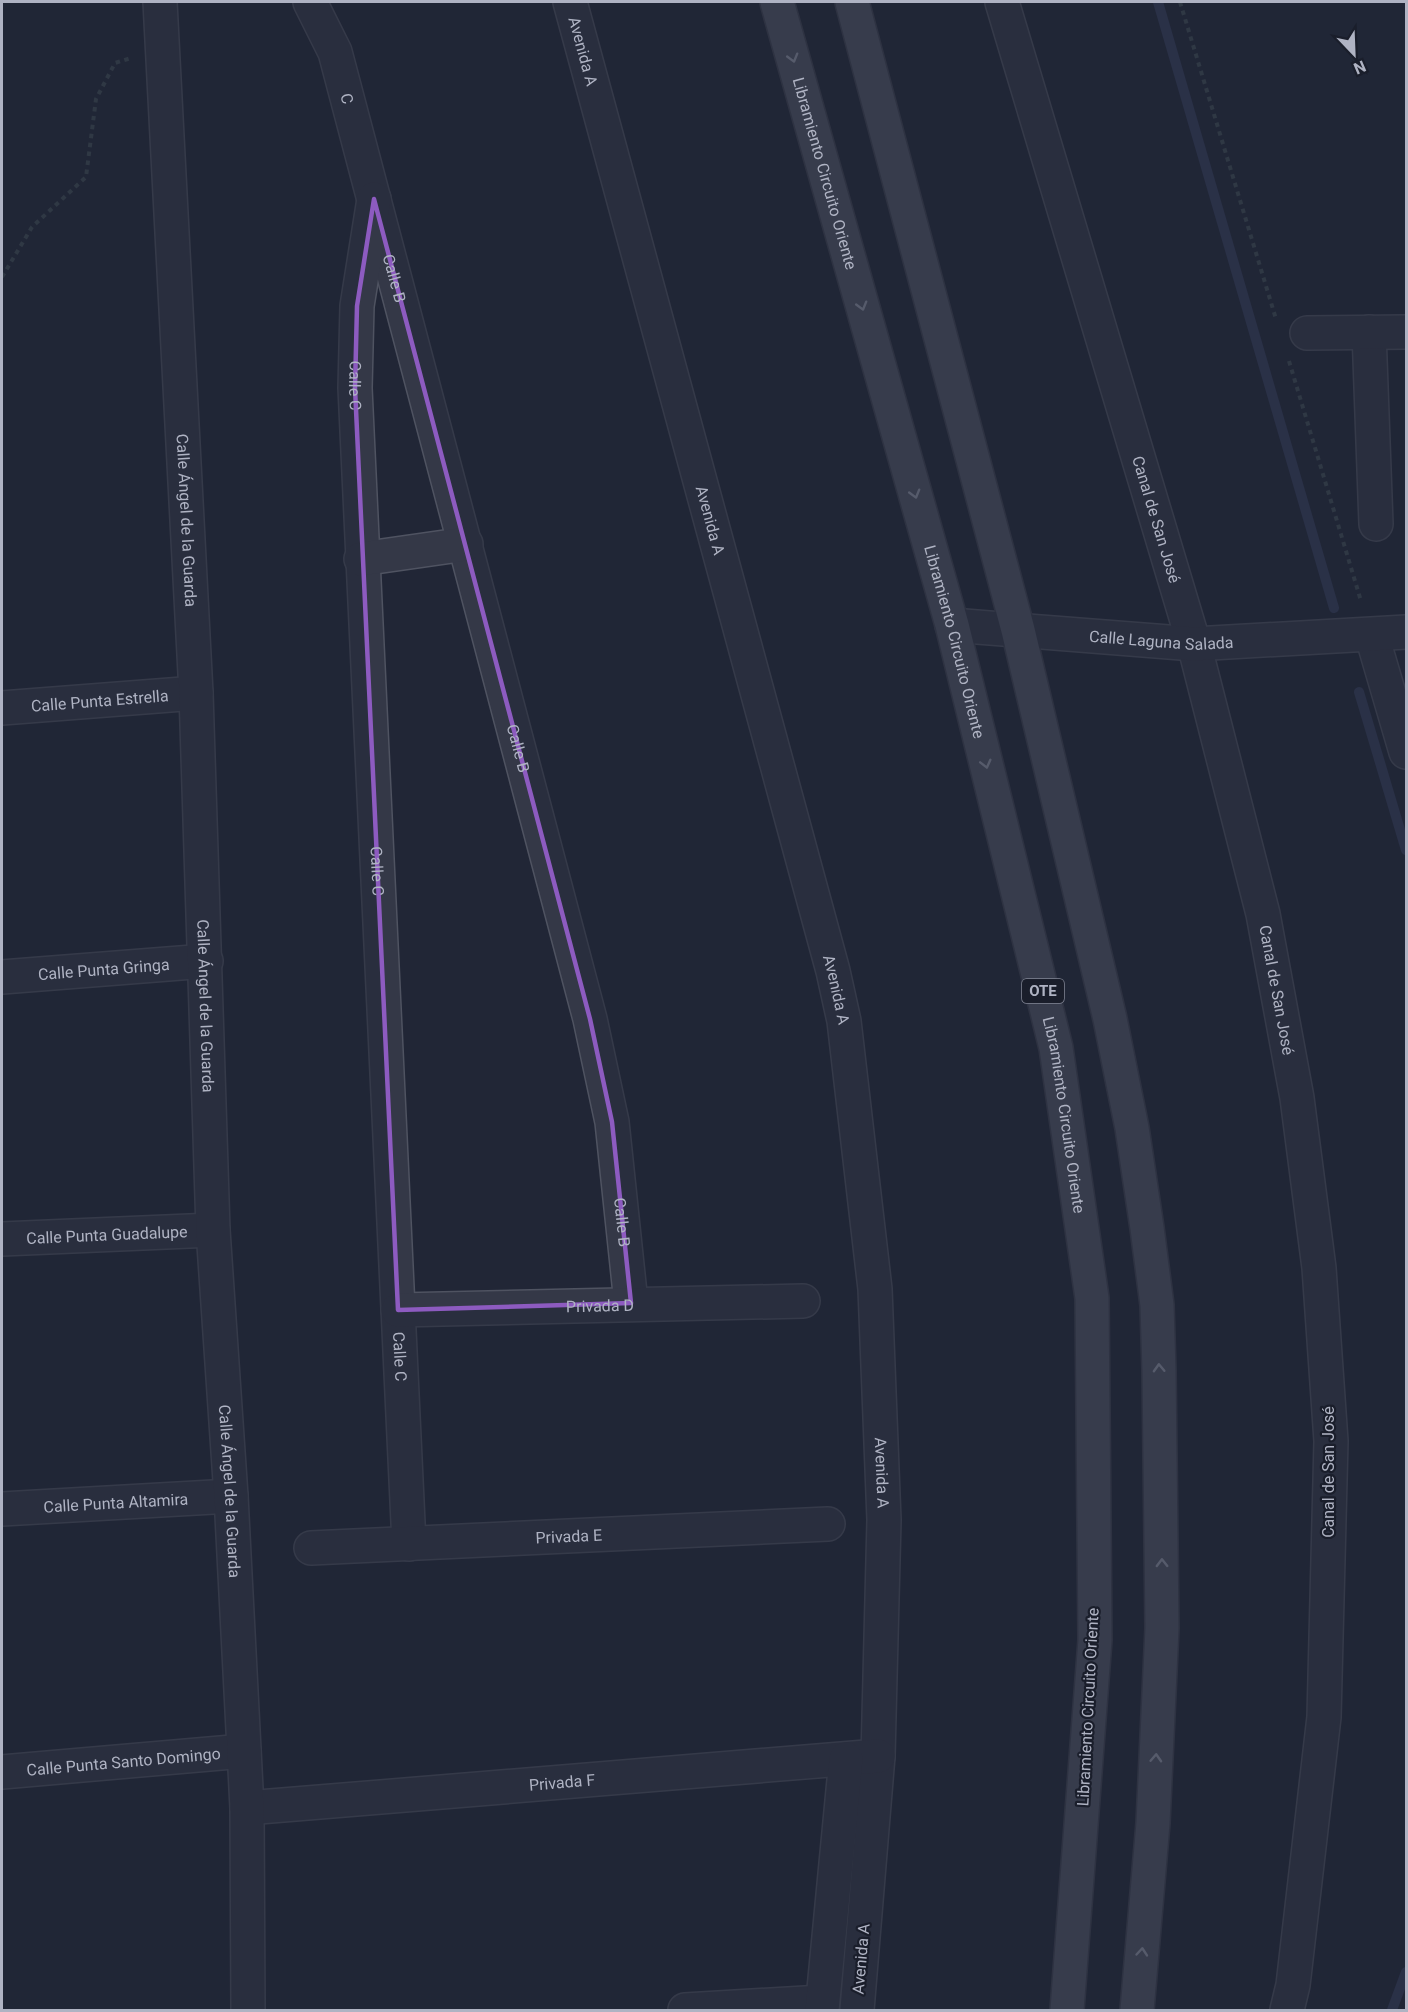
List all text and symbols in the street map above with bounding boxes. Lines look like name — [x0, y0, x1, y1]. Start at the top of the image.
street label: Avenida A — [565, 14, 602, 89]
north arrow — [1324, 24, 1384, 84]
one-way arrow — [786, 52, 798, 63]
text: N — [1351, 56, 1369, 78]
street label: Libramiento Circuito Oriente — [789, 75, 861, 272]
street label: C — [337, 91, 358, 106]
street label: Calle B — [379, 252, 410, 305]
one-way arrow — [855, 300, 867, 311]
street label: Calle C — [345, 361, 366, 411]
street label: Calle Ángel de la Guarda — [173, 433, 201, 607]
street label: Canal de San José — [1129, 454, 1185, 585]
street label: Avenida A — [692, 483, 729, 558]
one-way arrow — [908, 488, 920, 499]
street label: Libramiento Circuito Oriente — [921, 543, 989, 740]
street label: Calle Laguna Salada — [1089, 626, 1234, 654]
street label: Calle Punta Estrella — [30, 686, 169, 715]
street label: Calle B — [503, 722, 534, 775]
one-way arrow — [979, 759, 992, 769]
street label: Calle C — [367, 846, 388, 896]
street label: Calle Ángel de la Guarda — [194, 919, 218, 1093]
street label: Canal de San José — [1256, 923, 1298, 1056]
street label: Avenida A — [819, 953, 854, 1027]
street label: Calle Punta Gringa — [37, 954, 170, 984]
road number: OTE — [1022, 979, 1064, 1003]
street label: Libramiento Circuito Oriente — [1039, 1014, 1089, 1214]
street label: Calle B — [610, 1197, 635, 1248]
street label: Calle Punta Guadalupe — [26, 1222, 188, 1247]
street label: Privada D — [566, 1295, 634, 1316]
street label: Calle C — [390, 1331, 411, 1382]
one-way arrow — [1153, 1363, 1165, 1372]
street label: Calle Ángel de la Guarda — [215, 1404, 245, 1578]
street label: Canal de San José — [1319, 1406, 1338, 1538]
street label: Avenida A — [871, 1437, 893, 1509]
street label: Calle Punta Altamira — [43, 1489, 189, 1516]
street label: Privada E — [535, 1525, 602, 1547]
one-way arrow — [1155, 1558, 1168, 1567]
street label: Libramiento Circuito Oriente — [1073, 1607, 1103, 1807]
street label: Calle Punta Santo Domingo — [26, 1744, 221, 1779]
one-way arrow — [1150, 1753, 1163, 1762]
street label: Privada F — [528, 1770, 596, 1794]
street label: Avenida A — [848, 1922, 874, 1995]
one-way arrow — [1135, 1948, 1148, 1957]

